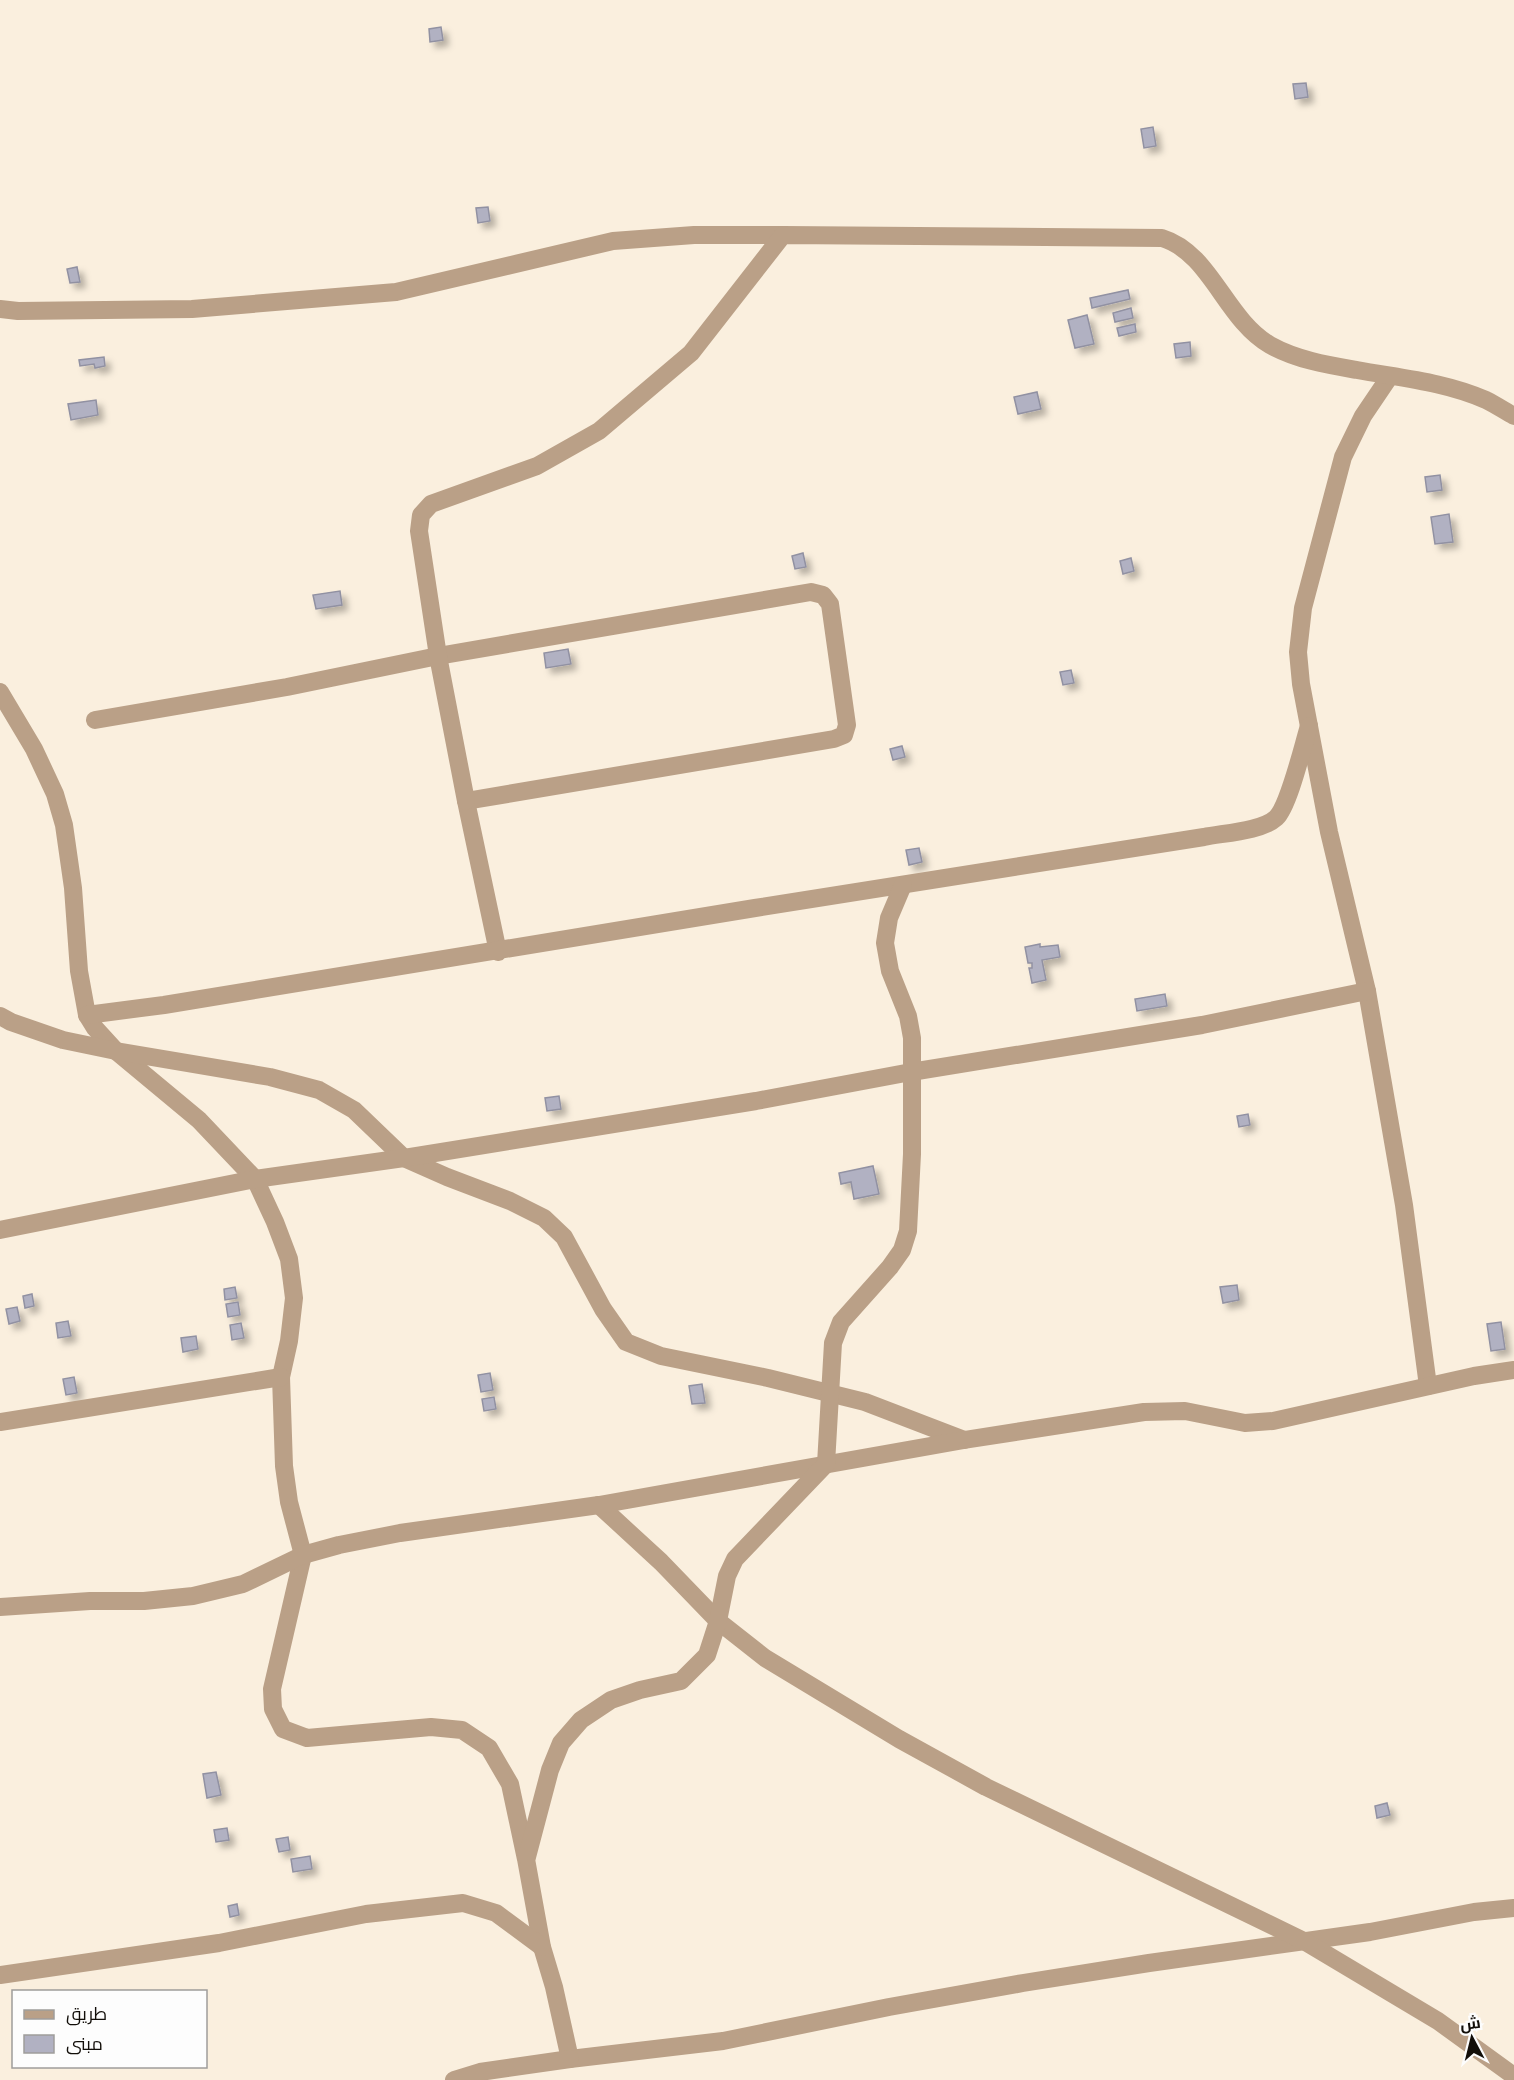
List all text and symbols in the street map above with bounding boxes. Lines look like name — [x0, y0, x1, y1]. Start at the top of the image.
legend — [12, 1990, 207, 2068]
text: طريق — [66, 2002, 107, 2026]
north arrow — [1442, 2008, 1502, 2068]
text: ش — [1459, 2012, 1482, 2035]
text: مبنى — [66, 2032, 103, 2056]

